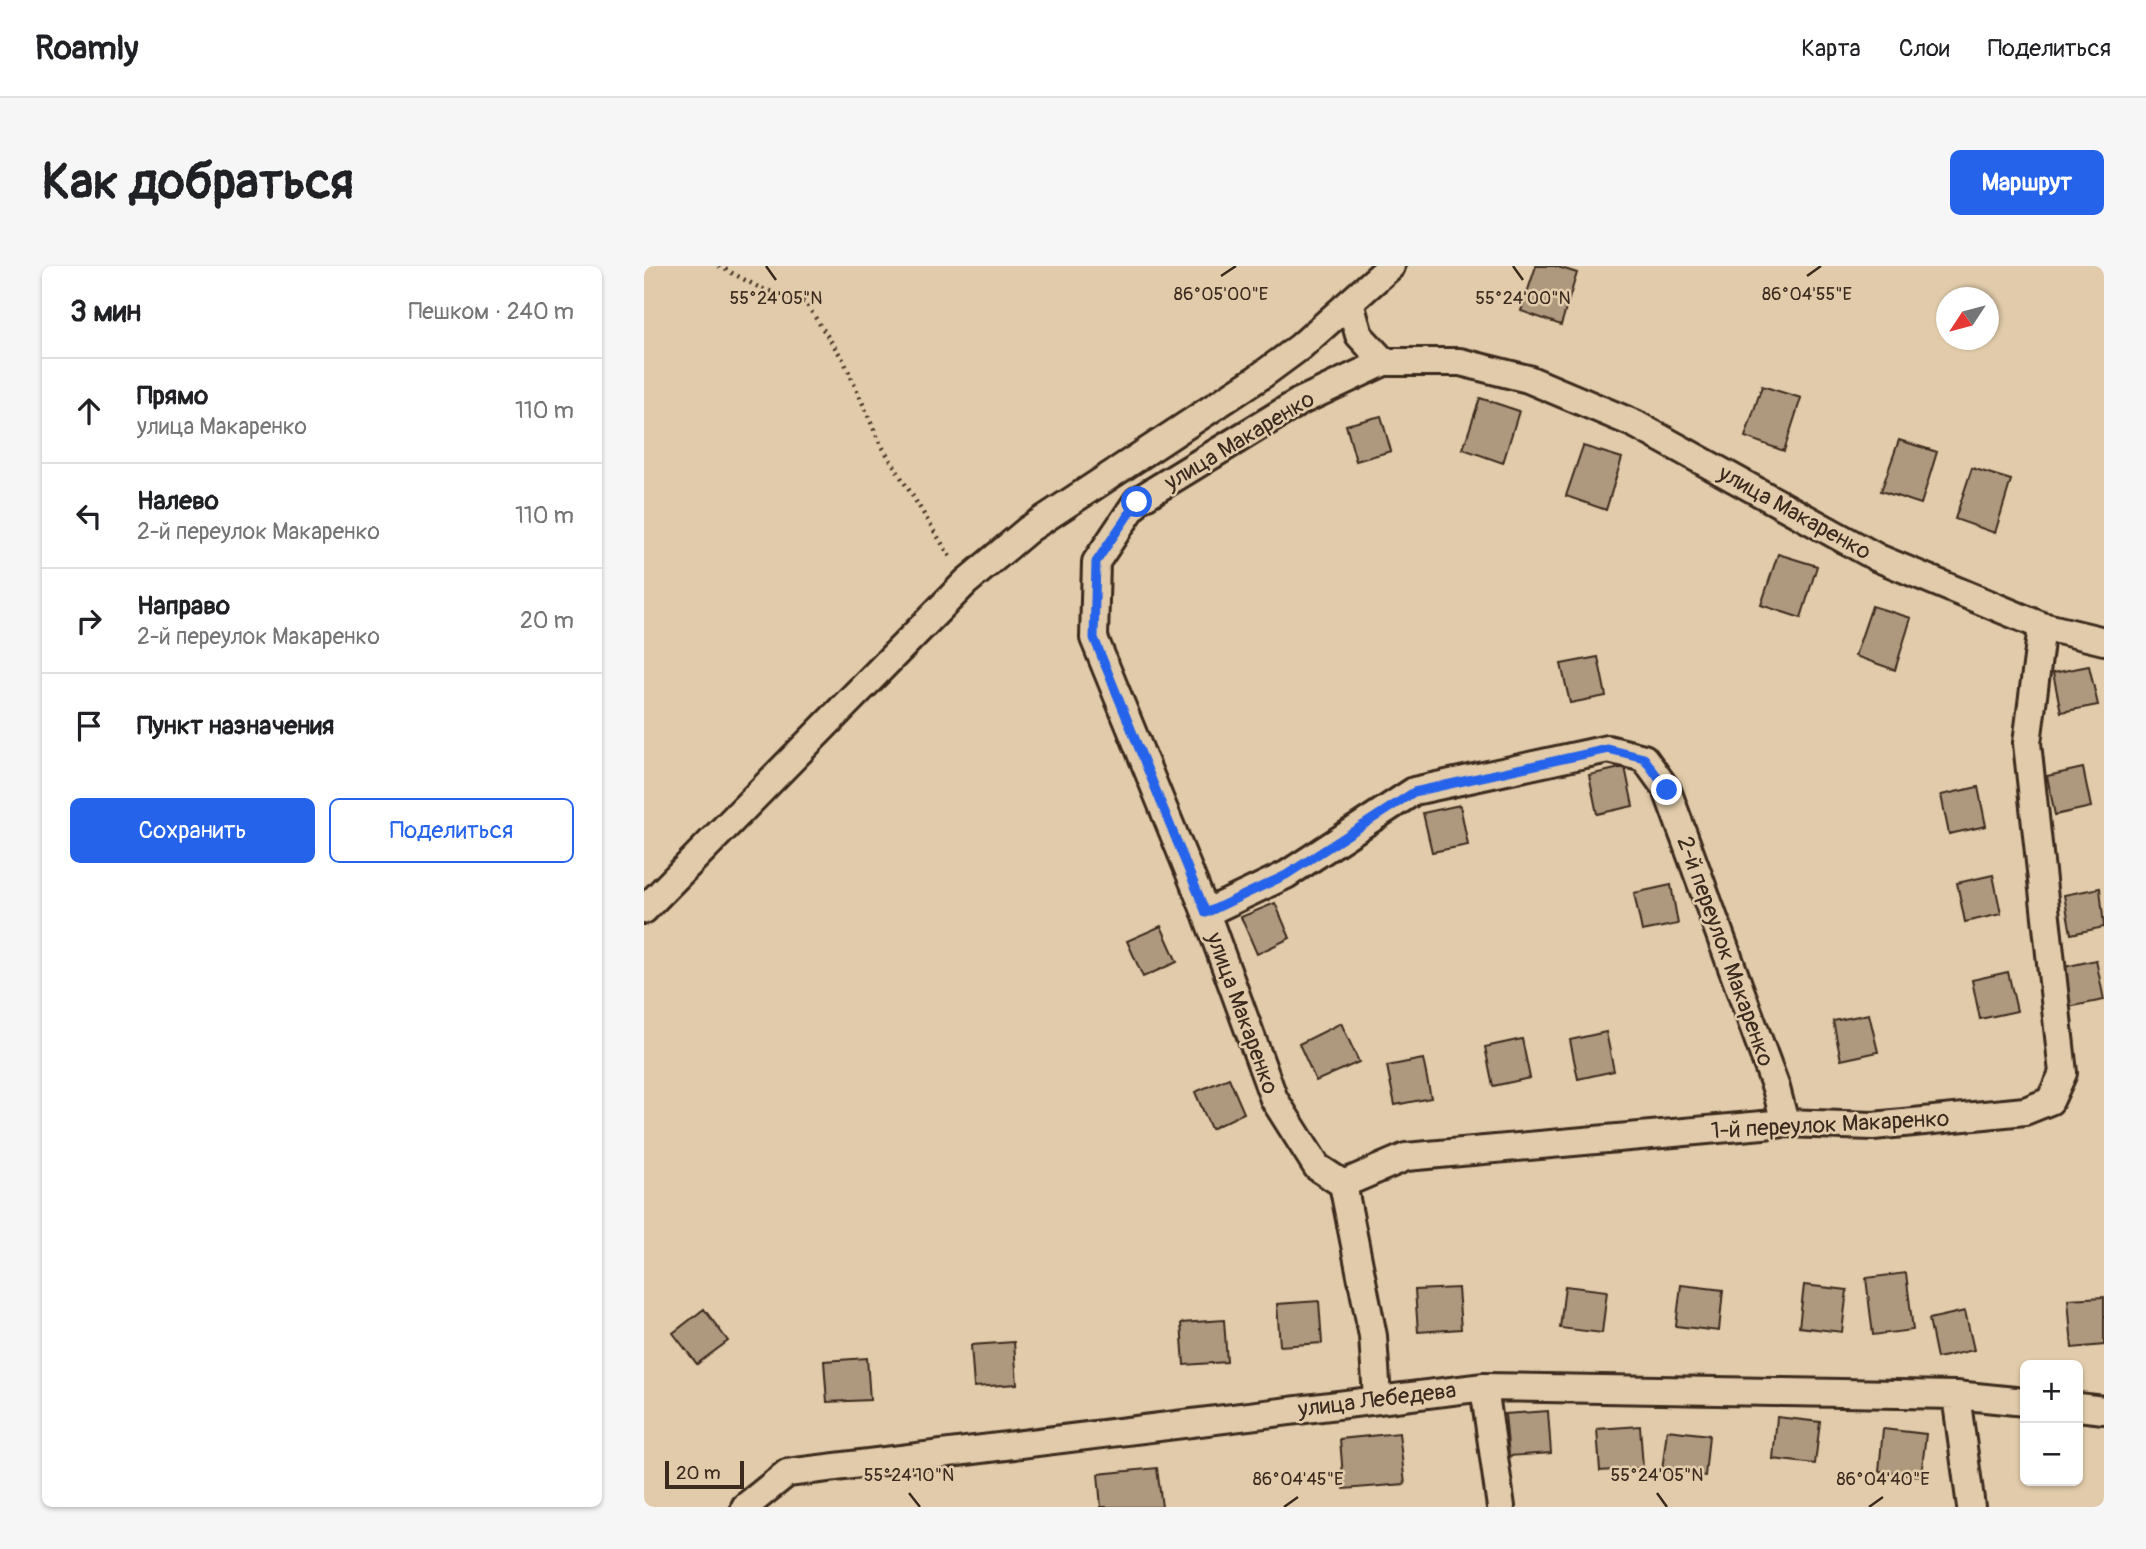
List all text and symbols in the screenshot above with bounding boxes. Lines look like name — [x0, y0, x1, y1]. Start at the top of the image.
text: Roamly — [35, 28, 138, 69]
text: Карта — [1801, 34, 1861, 63]
text: Слои — [1899, 34, 1950, 63]
text: Поделиться — [1988, 34, 2111, 63]
button: Маршрут — [1950, 150, 2104, 215]
text: Как добраться — [42, 152, 354, 213]
text: 86°05'00"E — [1174, 283, 1268, 306]
text: 86°04'55"E — [1762, 283, 1852, 306]
text: 55°24'05"N — [730, 287, 823, 310]
text: 55°24'00"N — [1475, 287, 1571, 310]
north arrow — [1936, 287, 1999, 350]
text: 3 мин — [70, 293, 141, 330]
text: Пешком · 240 m — [408, 297, 574, 326]
text: Прямо — [137, 380, 208, 412]
street label: улица Макаренко — [1158, 384, 1320, 497]
icon: ahead — [70, 392, 108, 430]
text: 110 m — [515, 396, 574, 425]
text: улица Макаренко — [137, 412, 307, 441]
street label: улица Макаренко — [1713, 458, 1876, 566]
text: Налево — [137, 485, 219, 517]
route start — [1121, 486, 1152, 517]
icon: left — [70, 497, 108, 535]
text: 110 m — [515, 501, 574, 530]
text: 2-й переулок Макаренко — [137, 517, 380, 546]
text: Направо — [137, 590, 230, 622]
icon: right — [70, 602, 108, 640]
text: 20 m — [520, 606, 574, 635]
text: 2-й переулок Макаренко — [137, 622, 380, 651]
icon: arrive — [70, 707, 108, 745]
text: Пункт назначения — [137, 710, 334, 742]
route end — [1651, 774, 1682, 805]
button: Сохранить — [70, 798, 315, 863]
button: Поделиться — [329, 798, 574, 863]
street label: 2-й переулок Макаренко — [1670, 832, 1781, 1070]
street label: улица Макаренко — [1199, 927, 1285, 1098]
street label: 1-й переулок Макаренко — [1710, 1104, 1950, 1145]
map controls — [2020, 1360, 2083, 1486]
button: + — [2020, 1360, 2083, 1423]
street label: улица Лебедева — [1295, 1375, 1458, 1424]
button: − — [2020, 1423, 2083, 1486]
scale bar — [665, 1458, 744, 1490]
text: 20 m — [676, 1461, 721, 1485]
text: 55°24'10"N — [864, 1464, 954, 1487]
text: 55°24'05"N — [1611, 1464, 1704, 1487]
text: 86°04'45"E — [1253, 1468, 1343, 1491]
text: 86°04'40"E — [1836, 1468, 1930, 1491]

